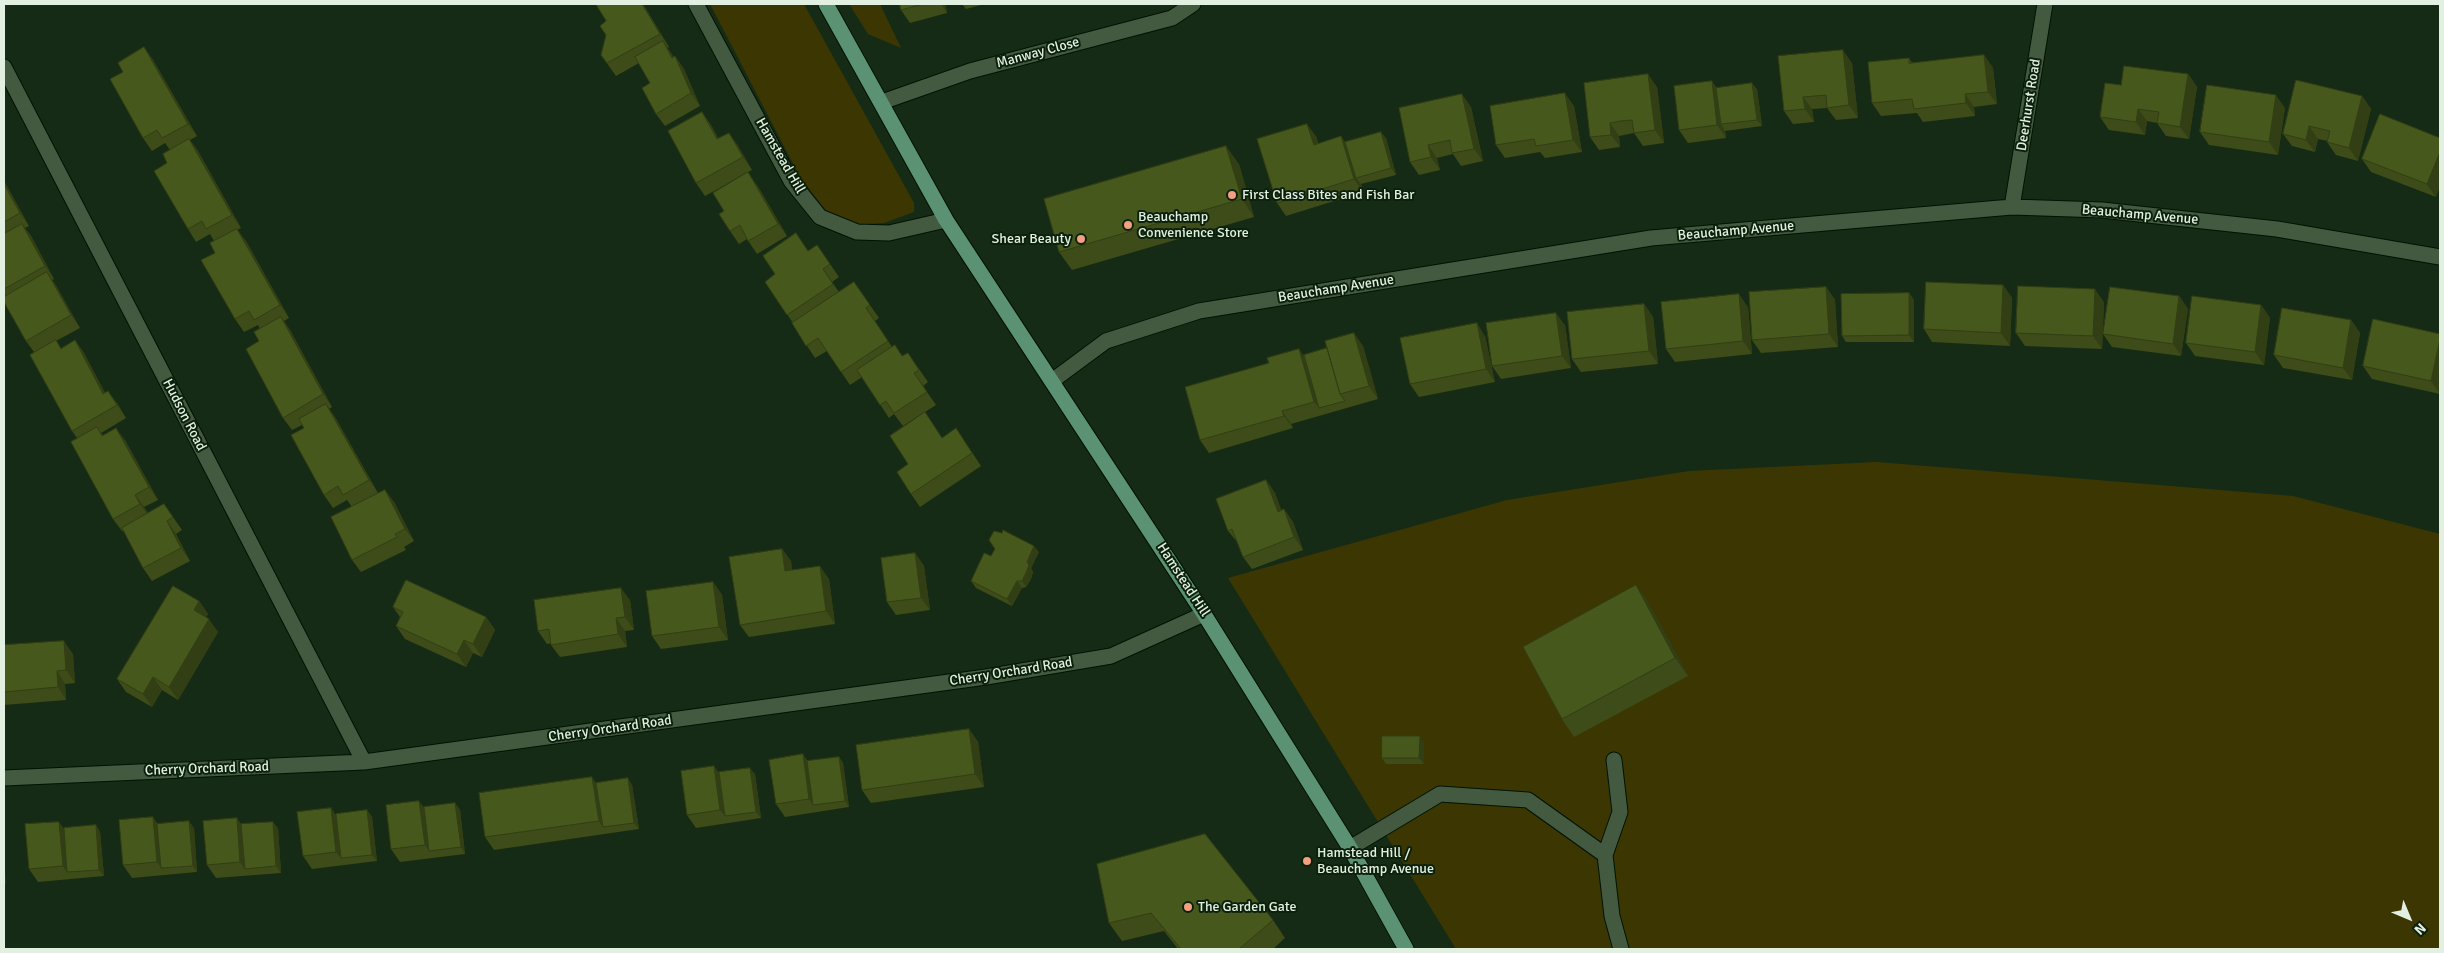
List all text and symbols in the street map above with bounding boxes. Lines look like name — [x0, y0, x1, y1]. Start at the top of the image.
street label: Manway Close — [995, 34, 1081, 72]
street label: Deerhurst Road — [2013, 58, 2045, 152]
street label: Hamstead Hill — [752, 115, 808, 197]
place label: First Class Bites and Fish Bar — [1242, 187, 1414, 203]
marker: First Class Bites and Fish Bar — [1226, 189, 1238, 201]
street label: Beauchamp Avenue — [2081, 202, 2199, 228]
place label: Beauchamp Convenience Store — [1138, 209, 1249, 242]
street label: Beauchamp Avenue — [1677, 218, 1795, 244]
marker: Beauchamp Convenience Store — [1122, 219, 1134, 231]
place label: Shear Beauty — [992, 231, 1071, 247]
marker: Shear Beauty — [1075, 233, 1087, 245]
street label: Beauchamp Avenue — [1277, 272, 1395, 306]
street label: Hudson Road — [159, 376, 209, 454]
street label: Hamstead Hill — [1153, 540, 1213, 620]
street label: Cherry Orchard Road — [948, 654, 1074, 690]
street label: Cherry Orchard Road — [547, 712, 673, 746]
street label: Cherry Orchard Road — [145, 758, 269, 780]
place label: Hamstead Hill / Beauchamp Avenue — [1317, 845, 1434, 878]
marker: Hamstead Hill / Beauchamp Avenue — [1301, 855, 1313, 867]
north arrow — [2384, 893, 2434, 943]
place label: The Garden Gate — [1198, 899, 1297, 915]
marker: The Garden Gate — [1182, 901, 1194, 913]
text: N — [2411, 920, 2429, 938]

